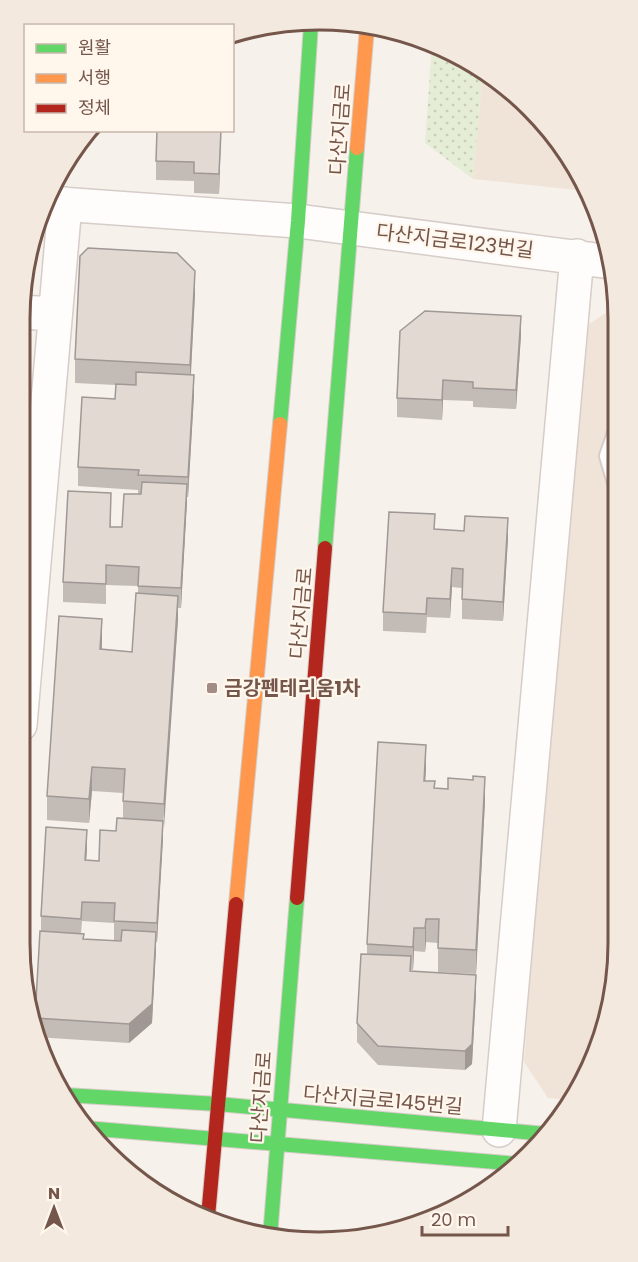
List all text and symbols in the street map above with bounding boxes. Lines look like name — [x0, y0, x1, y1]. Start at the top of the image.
legend — [24, 24, 234, 132]
text: 원활 — [78, 35, 111, 60]
text: 서행 — [78, 65, 111, 90]
street label: 다산지금로 — [323, 82, 357, 176]
text: 정체 — [78, 95, 111, 120]
street label: 다산지금로123번길 — [375, 217, 535, 265]
street label: 다산지금로 — [283, 566, 319, 660]
place label: 금강펜테리움1차 — [224, 674, 361, 702]
marker: 금강펜테리움1차 — [205, 681, 219, 695]
street label: 다산지금로 — [244, 1050, 278, 1144]
street label: 다산지금로145번길 — [302, 1079, 464, 1121]
north arrow — [24, 1178, 84, 1238]
text: N — [48, 1182, 60, 1205]
scale bar — [422, 1199, 508, 1237]
text: 20 m — [431, 1207, 476, 1232]

